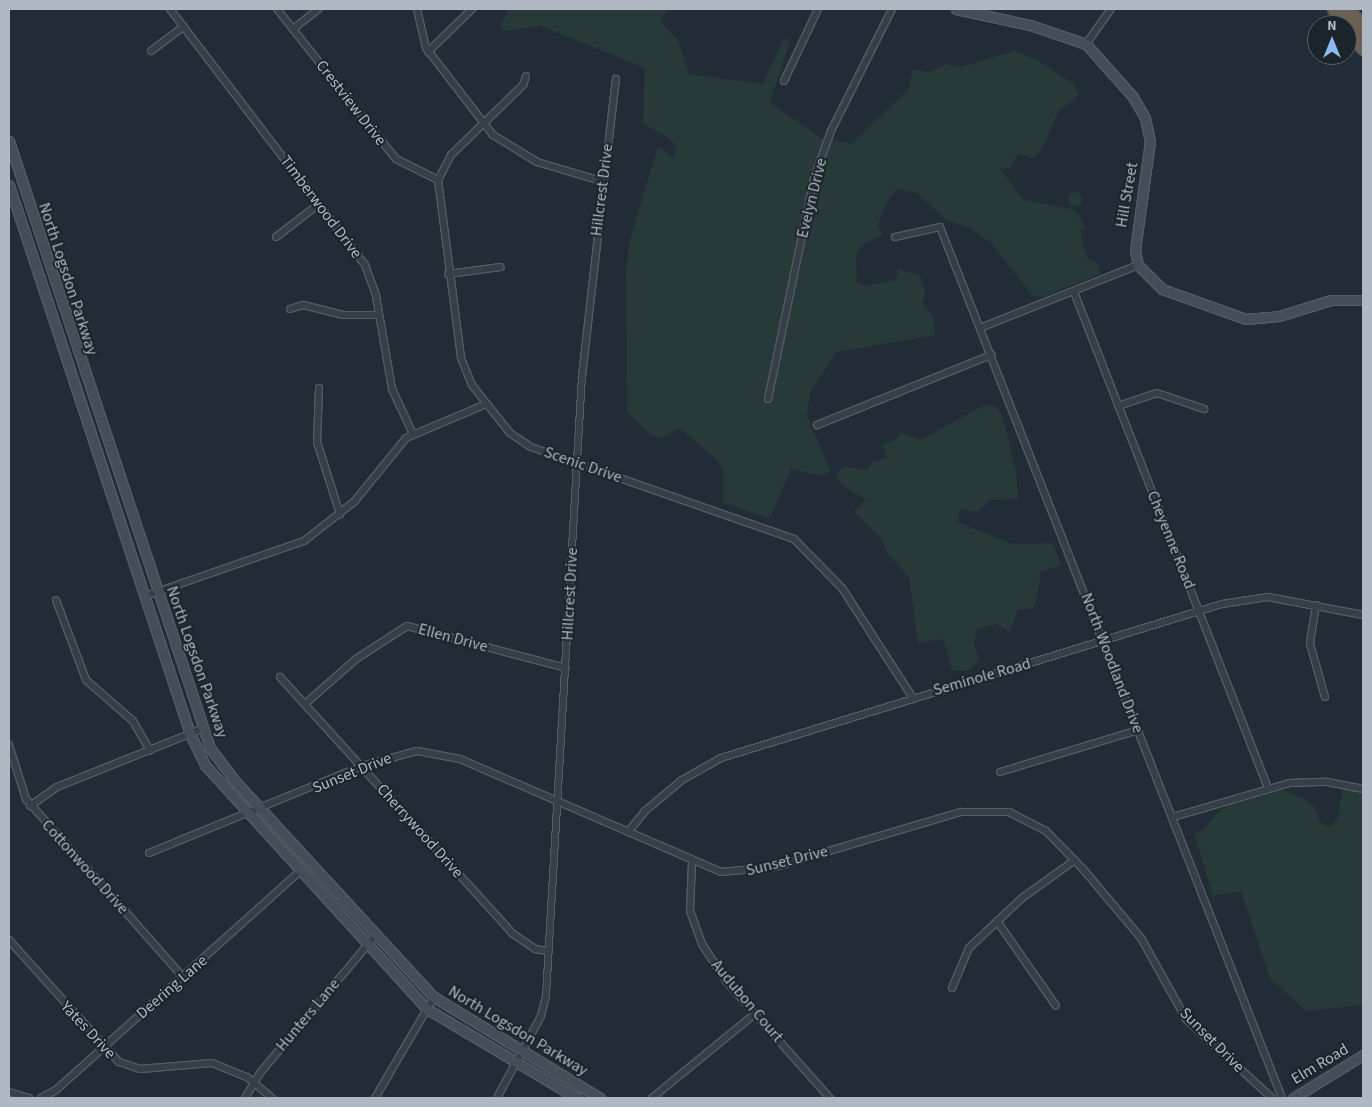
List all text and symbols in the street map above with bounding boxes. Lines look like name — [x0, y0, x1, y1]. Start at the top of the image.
north arrow — [1307, 15, 1357, 65]
text: N — [1327, 16, 1337, 36]
street label: Crestview Drive — [312, 56, 390, 150]
street label: Hillcrest Drive — [587, 143, 617, 237]
street label: Timberwood Drive — [276, 152, 366, 262]
street label: Evelyn Drive — [793, 156, 831, 240]
street label: Hill Street — [1112, 161, 1142, 229]
street label: North Logsdon Parkway — [34, 200, 102, 358]
street label: Scenic Drive — [541, 443, 625, 487]
street label: Cheyenne Road — [1143, 488, 1199, 592]
street label: Hillcrest Drive — [558, 547, 582, 641]
street label: North Logsdon Parkway — [162, 584, 232, 740]
street label: North Woodland Drive — [1076, 590, 1148, 736]
street label: Ellen Drive — [416, 620, 490, 656]
street label: Seminole Road — [931, 654, 1033, 700]
street label: Sunset Drive — [310, 748, 394, 798]
street label: Cherrywood Drive — [373, 780, 467, 882]
street label: Cottonwood Drive — [37, 816, 133, 918]
street label: Sunset Drive — [744, 842, 830, 880]
street label: Deering Lane — [133, 951, 211, 1023]
street label: Audubon Court — [707, 956, 787, 1046]
street label: Hunters Lane — [272, 975, 344, 1055]
street label: North Logsdon Parkway — [445, 982, 591, 1080]
street label: Yates Drive — [56, 997, 120, 1063]
street label: Sunset Drive — [1176, 1004, 1248, 1076]
street label: Elm Road — [1288, 1039, 1352, 1089]

